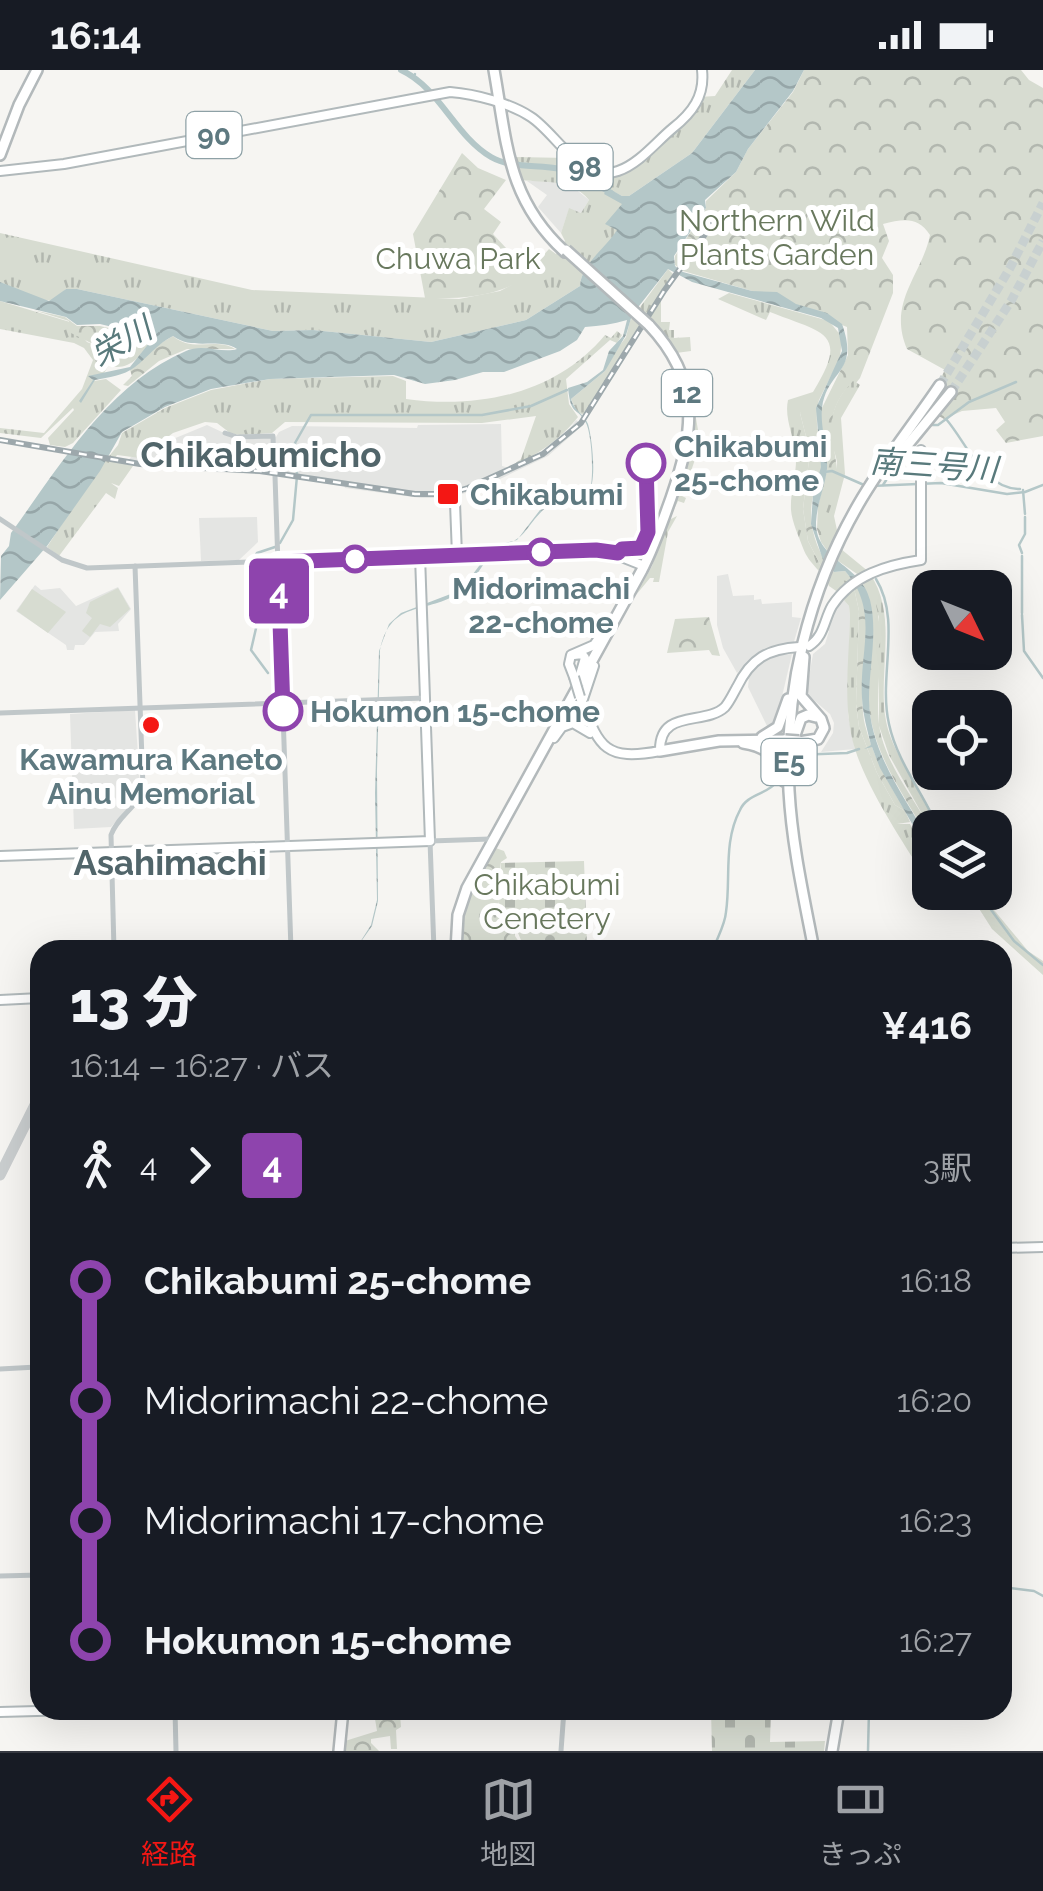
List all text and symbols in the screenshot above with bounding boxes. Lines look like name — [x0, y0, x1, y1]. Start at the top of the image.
text: 16:14 — [50, 13, 142, 58]
road number: 90 — [186, 112, 242, 158]
road number: 98 — [558, 144, 612, 190]
park label: Northern Wild Plants Garden — [679, 203, 875, 272]
park label: Chuwa Park — [375, 241, 541, 276]
water label: 栄川 — [84, 307, 161, 373]
road number: 12 — [662, 370, 712, 416]
place label: Chikabumi 25-chome — [674, 429, 827, 498]
district label: Chikabumicho — [141, 434, 381, 475]
water label: 南三号川 — [869, 442, 1002, 488]
marker: Chikabumi 25-chome — [627, 444, 665, 482]
place label: Chikabumi — [470, 477, 623, 512]
marker: Chikabumi — [435, 481, 461, 507]
marker: Midorimachi 22-chome — [528, 539, 554, 565]
unlabelled marker — [342, 546, 368, 572]
line badge: 4 — [246, 558, 312, 624]
north arrow — [912, 570, 1012, 670]
map controls — [912, 570, 1012, 910]
text: 4 — [269, 571, 289, 612]
place label: Midorimachi 22-chome — [452, 571, 630, 640]
button: locate — [912, 690, 1012, 790]
marker: Hokumon 15-chome — [264, 692, 302, 730]
place label: Hokumon 15-chome — [310, 694, 600, 729]
marker: Kawamura Kaneto Ainu Memorial — [140, 714, 162, 736]
road number: E5 — [762, 739, 816, 785]
place label: Kawamura Kaneto Ainu Memorial — [19, 742, 283, 811]
button: layers — [912, 810, 1012, 910]
district label: Asahimachi — [73, 842, 267, 883]
park label: Chikabumi Cenetery — [473, 867, 621, 936]
text: 13 分 — [70, 970, 198, 1035]
text: ¥416 — [881, 1003, 972, 1048]
text: 16:14 – 16:27 · バス — [70, 1047, 334, 1084]
icon: walk — [70, 1138, 125, 1193]
icon: forward — [172, 1138, 227, 1193]
text: 4 — [262, 1145, 282, 1186]
text: 4 — [140, 1147, 157, 1184]
text: 3駅 — [923, 1149, 972, 1186]
text: Chikabumi 25-chome — [144, 1258, 531, 1303]
text: 16:18 — [900, 1262, 972, 1299]
text: Midorimachi 22-chome — [144, 1378, 549, 1423]
text: 16:20 — [897, 1382, 972, 1419]
text: Midorimachi 17-chome — [144, 1498, 544, 1543]
text: 16:23 — [899, 1502, 972, 1539]
text: Hokumon 15-chome — [144, 1618, 511, 1663]
text: 16:27 — [899, 1622, 972, 1659]
tab: 経路 — [141, 1772, 197, 1872]
tab: 地図 — [480, 1772, 536, 1872]
tab: きっぷ — [819, 1772, 902, 1872]

